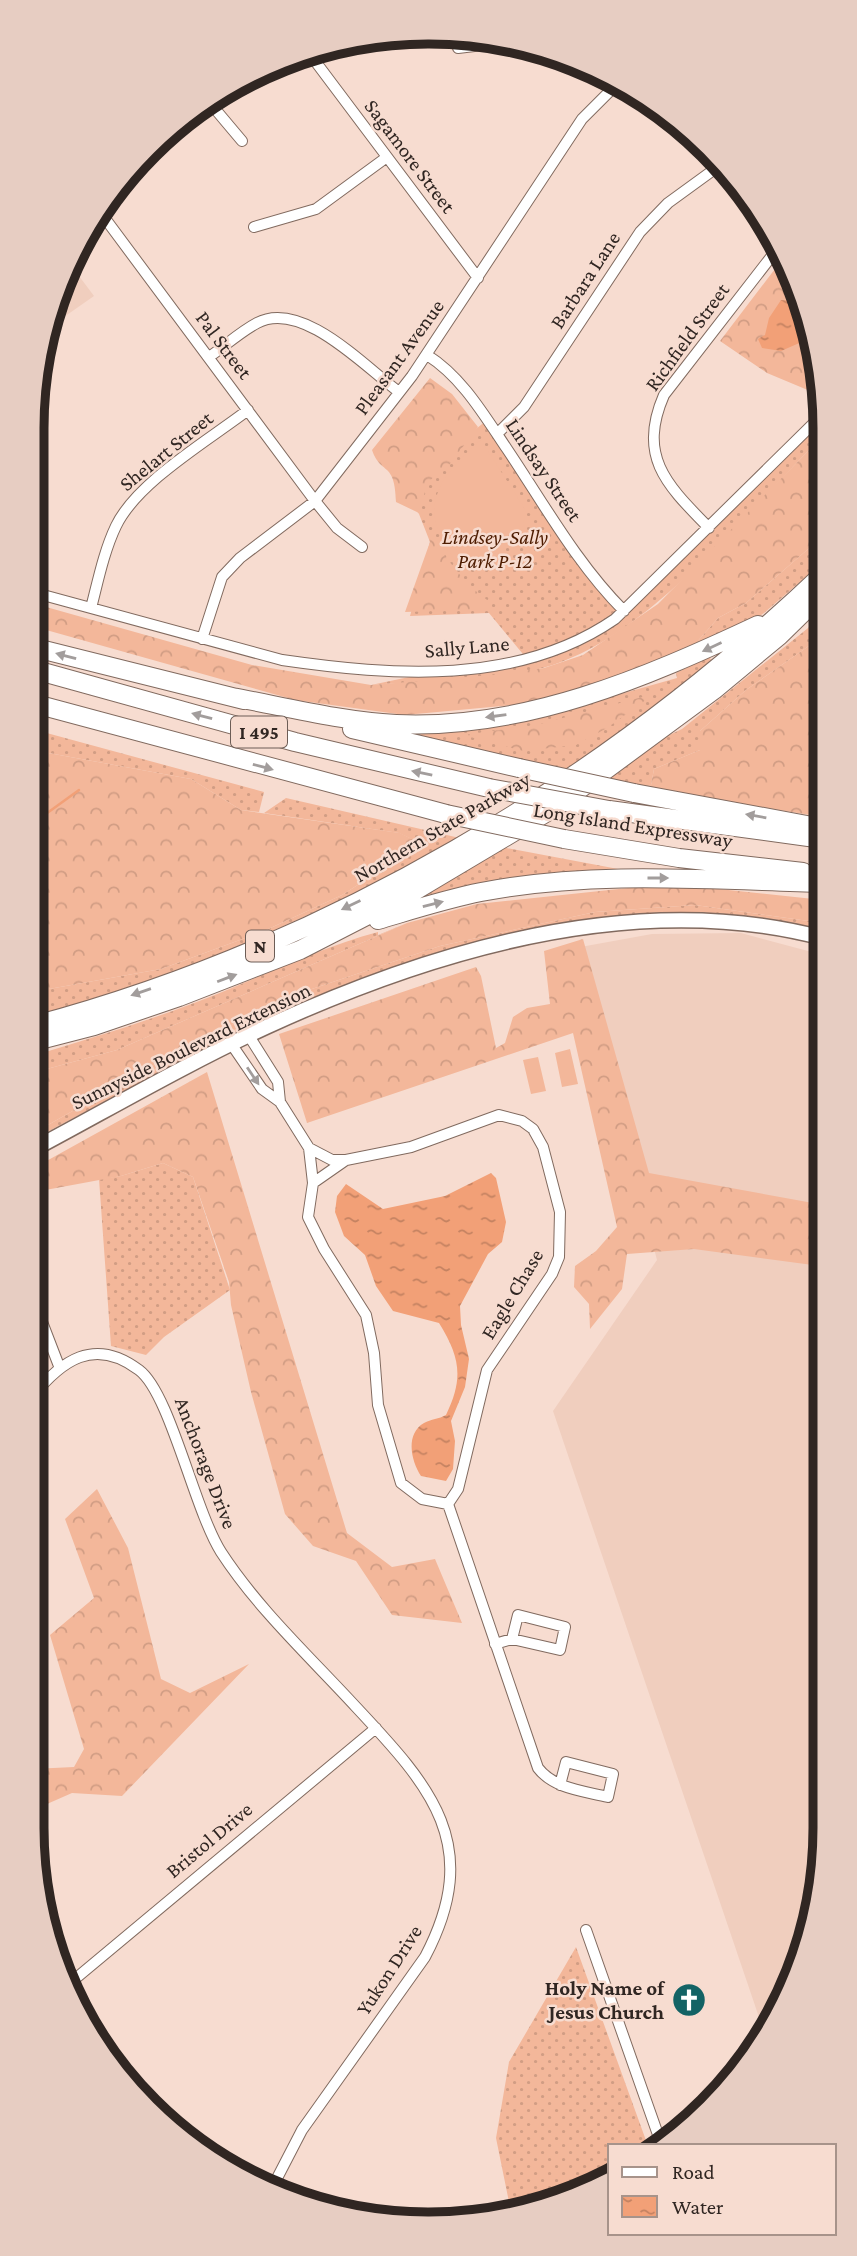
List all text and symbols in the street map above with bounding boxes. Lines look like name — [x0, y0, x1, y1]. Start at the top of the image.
street label: Sagamore Street — [359, 94, 461, 218]
street label: Barbara Lane — [545, 227, 625, 333]
street label: Richfield Street — [640, 278, 735, 395]
street label: Pleasant Avenue — [349, 295, 449, 419]
street label: Pal Street — [191, 306, 258, 384]
street label: Shelart Street — [114, 405, 218, 496]
street label: Lindsay Street — [501, 414, 588, 527]
park label: Lindsey-Sally Park P-12 — [442, 525, 548, 573]
street label: Sally Lane — [424, 631, 510, 663]
one-way arrow — [702, 641, 722, 653]
one-way arrow — [54, 650, 76, 661]
one-way arrow — [191, 710, 213, 721]
one-way arrow — [485, 710, 507, 721]
road number: I 495 — [231, 716, 287, 748]
one-way arrow — [252, 763, 273, 773]
street label: Northern State Parkway — [350, 767, 535, 887]
one-way arrow — [411, 768, 433, 779]
street label: Long Island Expressway — [532, 797, 735, 853]
one-way arrow — [745, 811, 767, 822]
one-way arrow — [648, 873, 670, 884]
one-way arrow — [422, 898, 444, 909]
one-way arrow — [341, 899, 361, 911]
road number: N — [246, 930, 274, 962]
one-way arrow — [217, 973, 238, 984]
street label: Sunnyside Boulevard Extension — [67, 977, 315, 1115]
one-way arrow — [131, 987, 152, 998]
one-way arrow — [246, 1067, 260, 1085]
street label: Eagle Chase — [476, 1245, 548, 1343]
street label: Anchorage Drive — [170, 1394, 242, 1532]
street label: Bristol Drive — [161, 1797, 257, 1883]
street label: Yukon Drive — [351, 1920, 427, 2020]
place label: Holy Name of Jesus Church — [545, 1976, 665, 2024]
church icon: Holy Name of Jesus Church — [670, 1981, 708, 2019]
legend — [608, 2144, 836, 2235]
text: Road — [672, 2160, 715, 2184]
text: Water — [672, 2195, 724, 2219]

